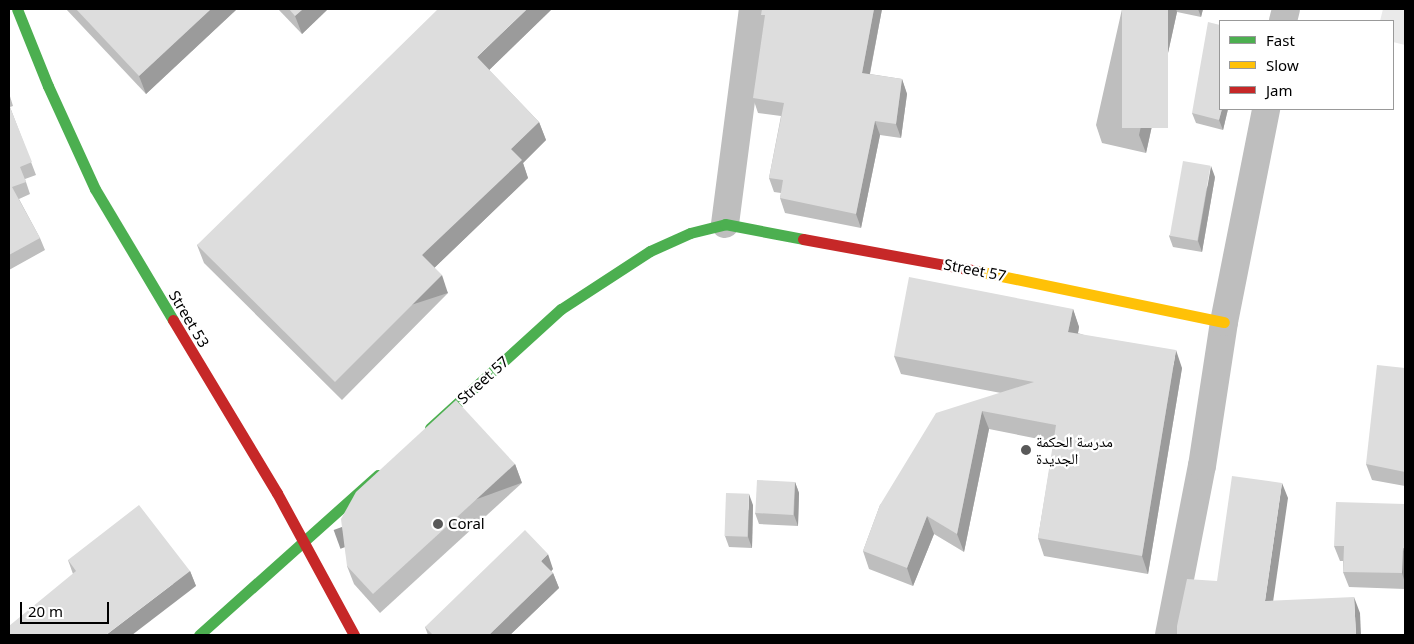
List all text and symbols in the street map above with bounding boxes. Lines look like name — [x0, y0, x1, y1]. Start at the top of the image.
legend — [1219, 20, 1394, 110]
text: Fast — [1266, 30, 1295, 50]
text: Slow — [1266, 55, 1299, 75]
text: Jam — [1266, 80, 1293, 100]
street label: Street 57 — [942, 255, 1008, 285]
street label: Street 53 — [165, 287, 213, 351]
street label: Street 57 — [454, 352, 512, 408]
place label: مدرسة الحكمة الجديدة — [1036, 432, 1113, 467]
marker: مدرسة الحكمة الجديدة — [1020, 444, 1032, 456]
place label: Coral — [448, 515, 485, 533]
marker: Coral — [432, 518, 444, 530]
scale bar — [22, 592, 111, 624]
text: 20 m — [28, 601, 63, 621]

